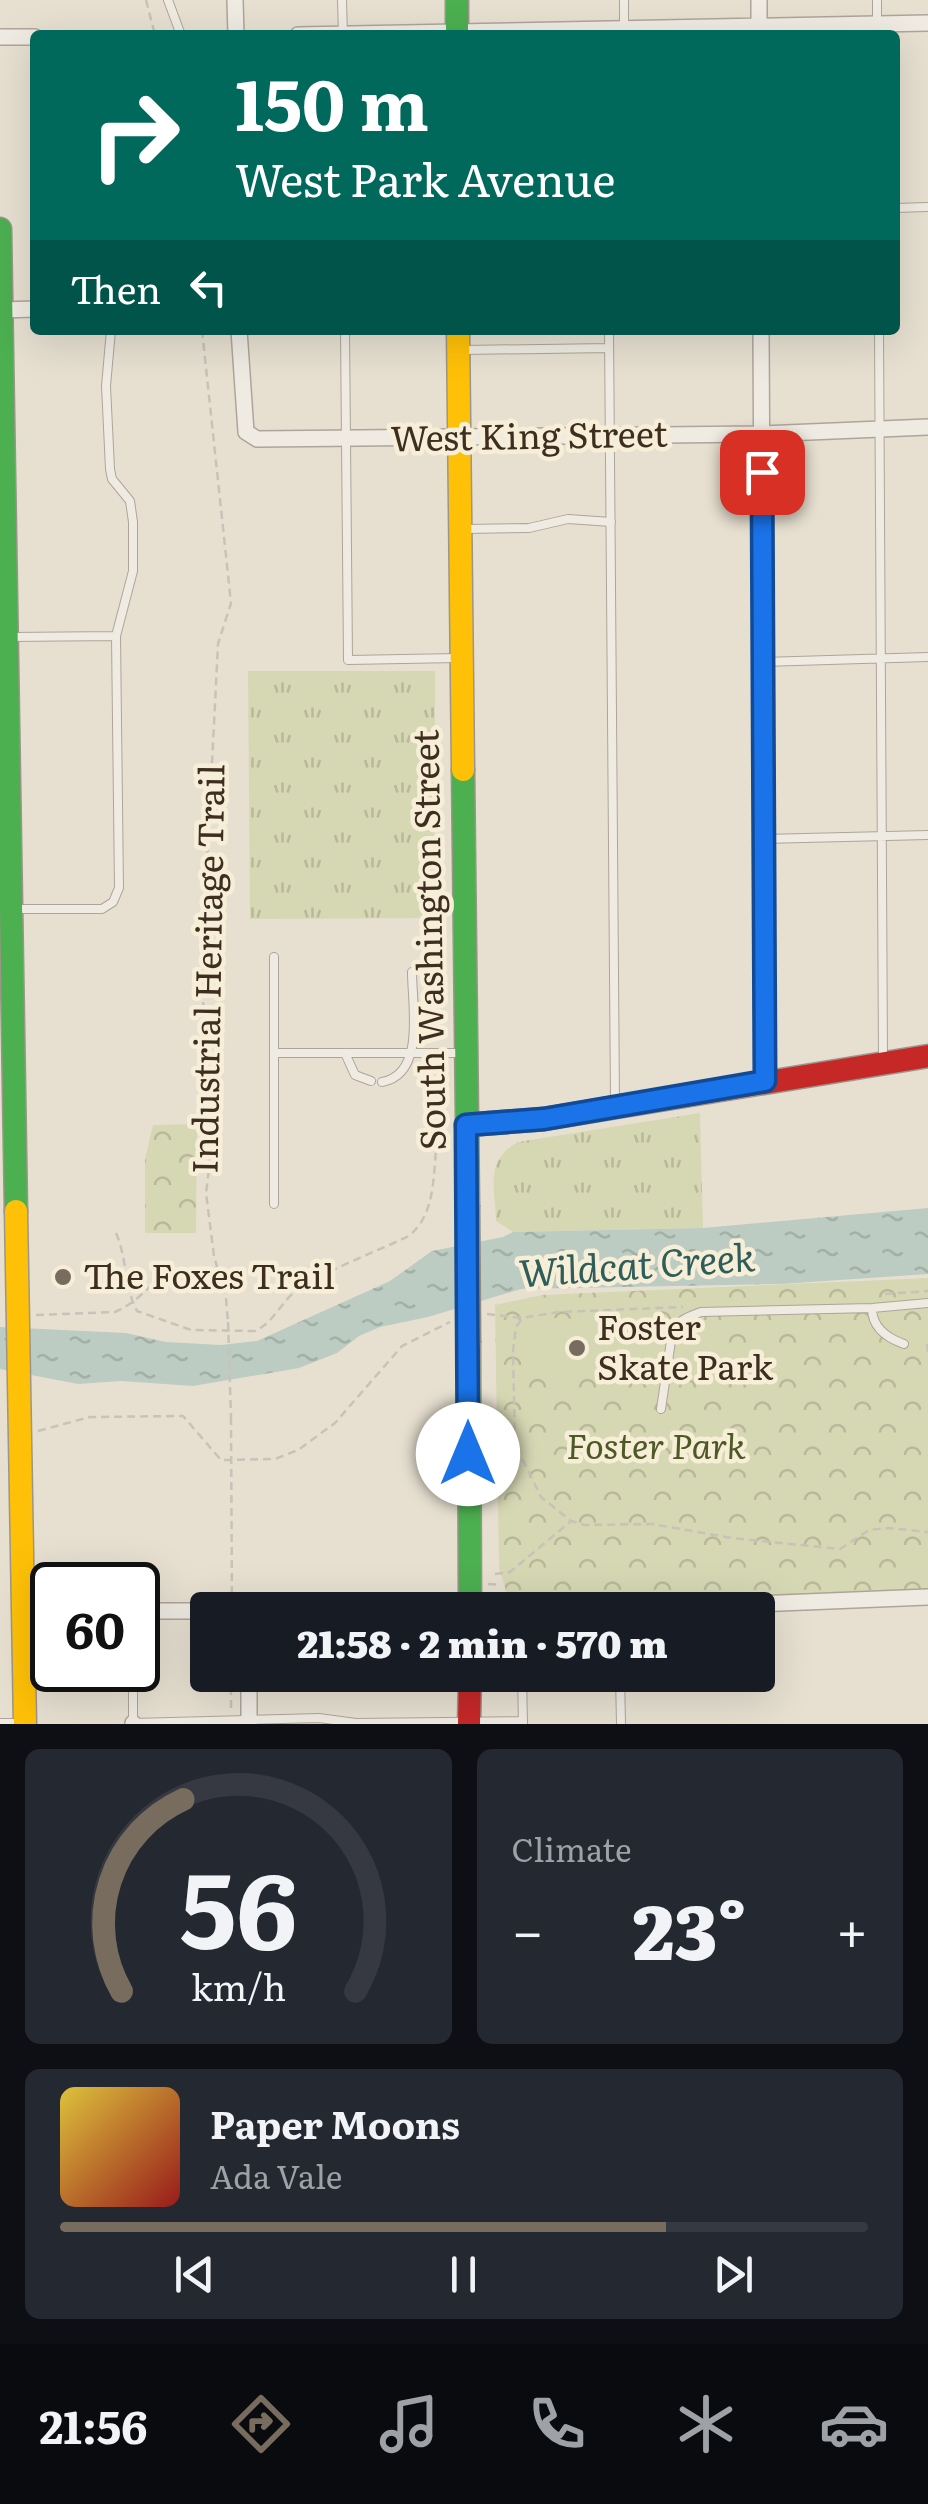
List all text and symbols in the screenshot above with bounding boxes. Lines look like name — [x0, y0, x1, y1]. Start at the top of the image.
text: 150 m — [235, 49, 429, 153]
icon: right — [70, 70, 200, 200]
text: West Park Avenue — [235, 144, 616, 211]
text: Then — [70, 259, 161, 316]
icon: left — [181, 260, 236, 315]
street label: West King Street — [390, 406, 668, 462]
pin — [720, 430, 805, 515]
icon: arrive — [735, 445, 790, 500]
street label: South Washington Street — [397, 729, 457, 1151]
street label: Industrial Heritage Trail — [176, 764, 236, 1174]
water label: Wildcat Creek — [517, 1226, 757, 1299]
place label: The Foxes Trail — [83, 1248, 335, 1300]
marker: The Foxes Trail — [52, 1266, 74, 1288]
place label: Foster Skate Park — [597, 1299, 774, 1391]
marker: Foster Skate Park — [566, 1337, 588, 1359]
position arrow — [416, 1402, 520, 1506]
park label: Foster Park — [566, 1418, 746, 1470]
speed limit sign: 60 — [30, 1562, 160, 1692]
text: 21:58 · 2 min · 570 m — [297, 1613, 668, 1670]
text: Climate — [512, 1824, 632, 1872]
text: 56 — [180, 1826, 297, 1981]
text: 23° — [633, 1872, 747, 1983]
text: − — [512, 1887, 544, 1969]
text: + — [836, 1887, 868, 1969]
text: km/h — [191, 1959, 286, 2012]
text: Paper Moons — [210, 2094, 460, 2151]
text: Ada Vale — [210, 2151, 342, 2199]
icon: previous — [167, 2247, 222, 2302]
icon: pause — [436, 2247, 491, 2302]
icon: next — [706, 2247, 761, 2302]
icon: directions — [226, 2389, 296, 2459]
icon: music — [374, 2389, 444, 2459]
icon: phone — [522, 2389, 592, 2459]
icon: climate — [671, 2389, 741, 2459]
icon: car — [819, 2389, 889, 2459]
text: 21:56 — [39, 2391, 148, 2458]

